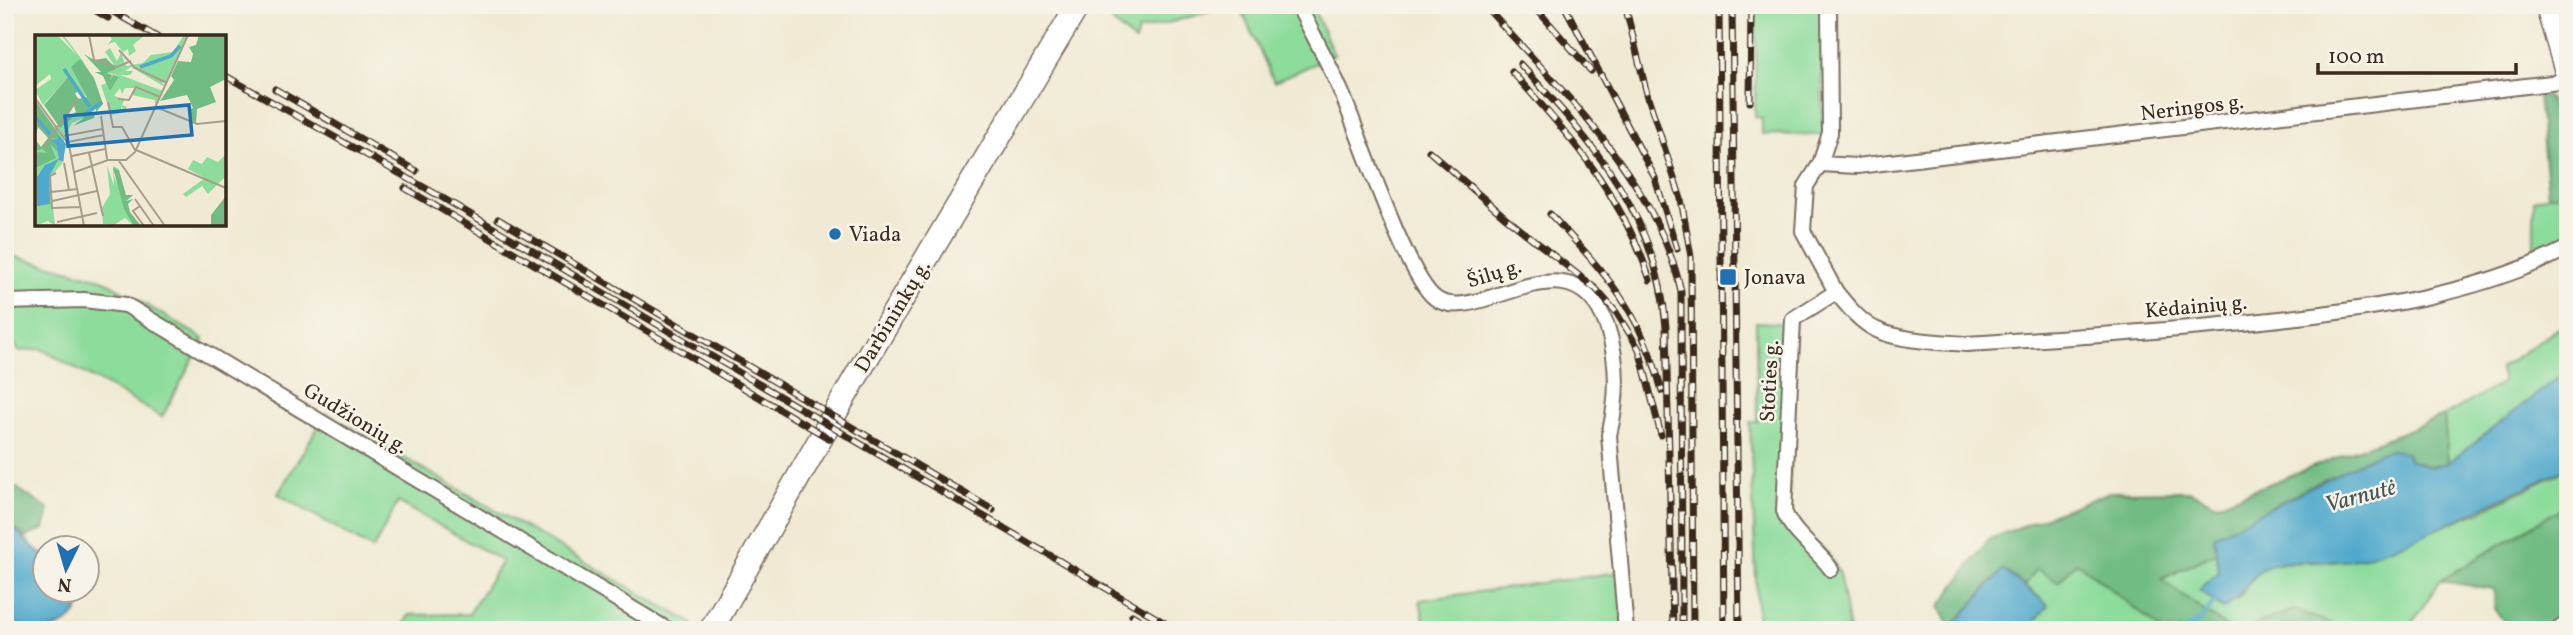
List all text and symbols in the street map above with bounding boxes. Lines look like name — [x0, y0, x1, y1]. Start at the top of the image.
scale bar — [2318, 32, 2515, 76]
inset map — [35, 35, 226, 226]
text: 100 m — [2328, 43, 2385, 72]
street label: Neringos g. — [2139, 88, 2246, 129]
place label: Viada — [849, 221, 901, 250]
marker: Viada — [827, 226, 843, 242]
street label: Šilų g. — [1463, 252, 1525, 296]
street label: Darbininkų g. — [848, 255, 938, 379]
place label: Jonava — [1744, 264, 1806, 293]
marker: Jonava — [1718, 267, 1738, 287]
street label: Kėdainių g. — [2144, 289, 2248, 326]
street label: Stoties g. — [1754, 339, 1787, 423]
street label: Gudžionių g. — [297, 377, 413, 462]
water label: Varnutė — [2321, 472, 2400, 522]
north arrow — [32, 534, 102, 604]
text: N — [56, 570, 73, 597]

